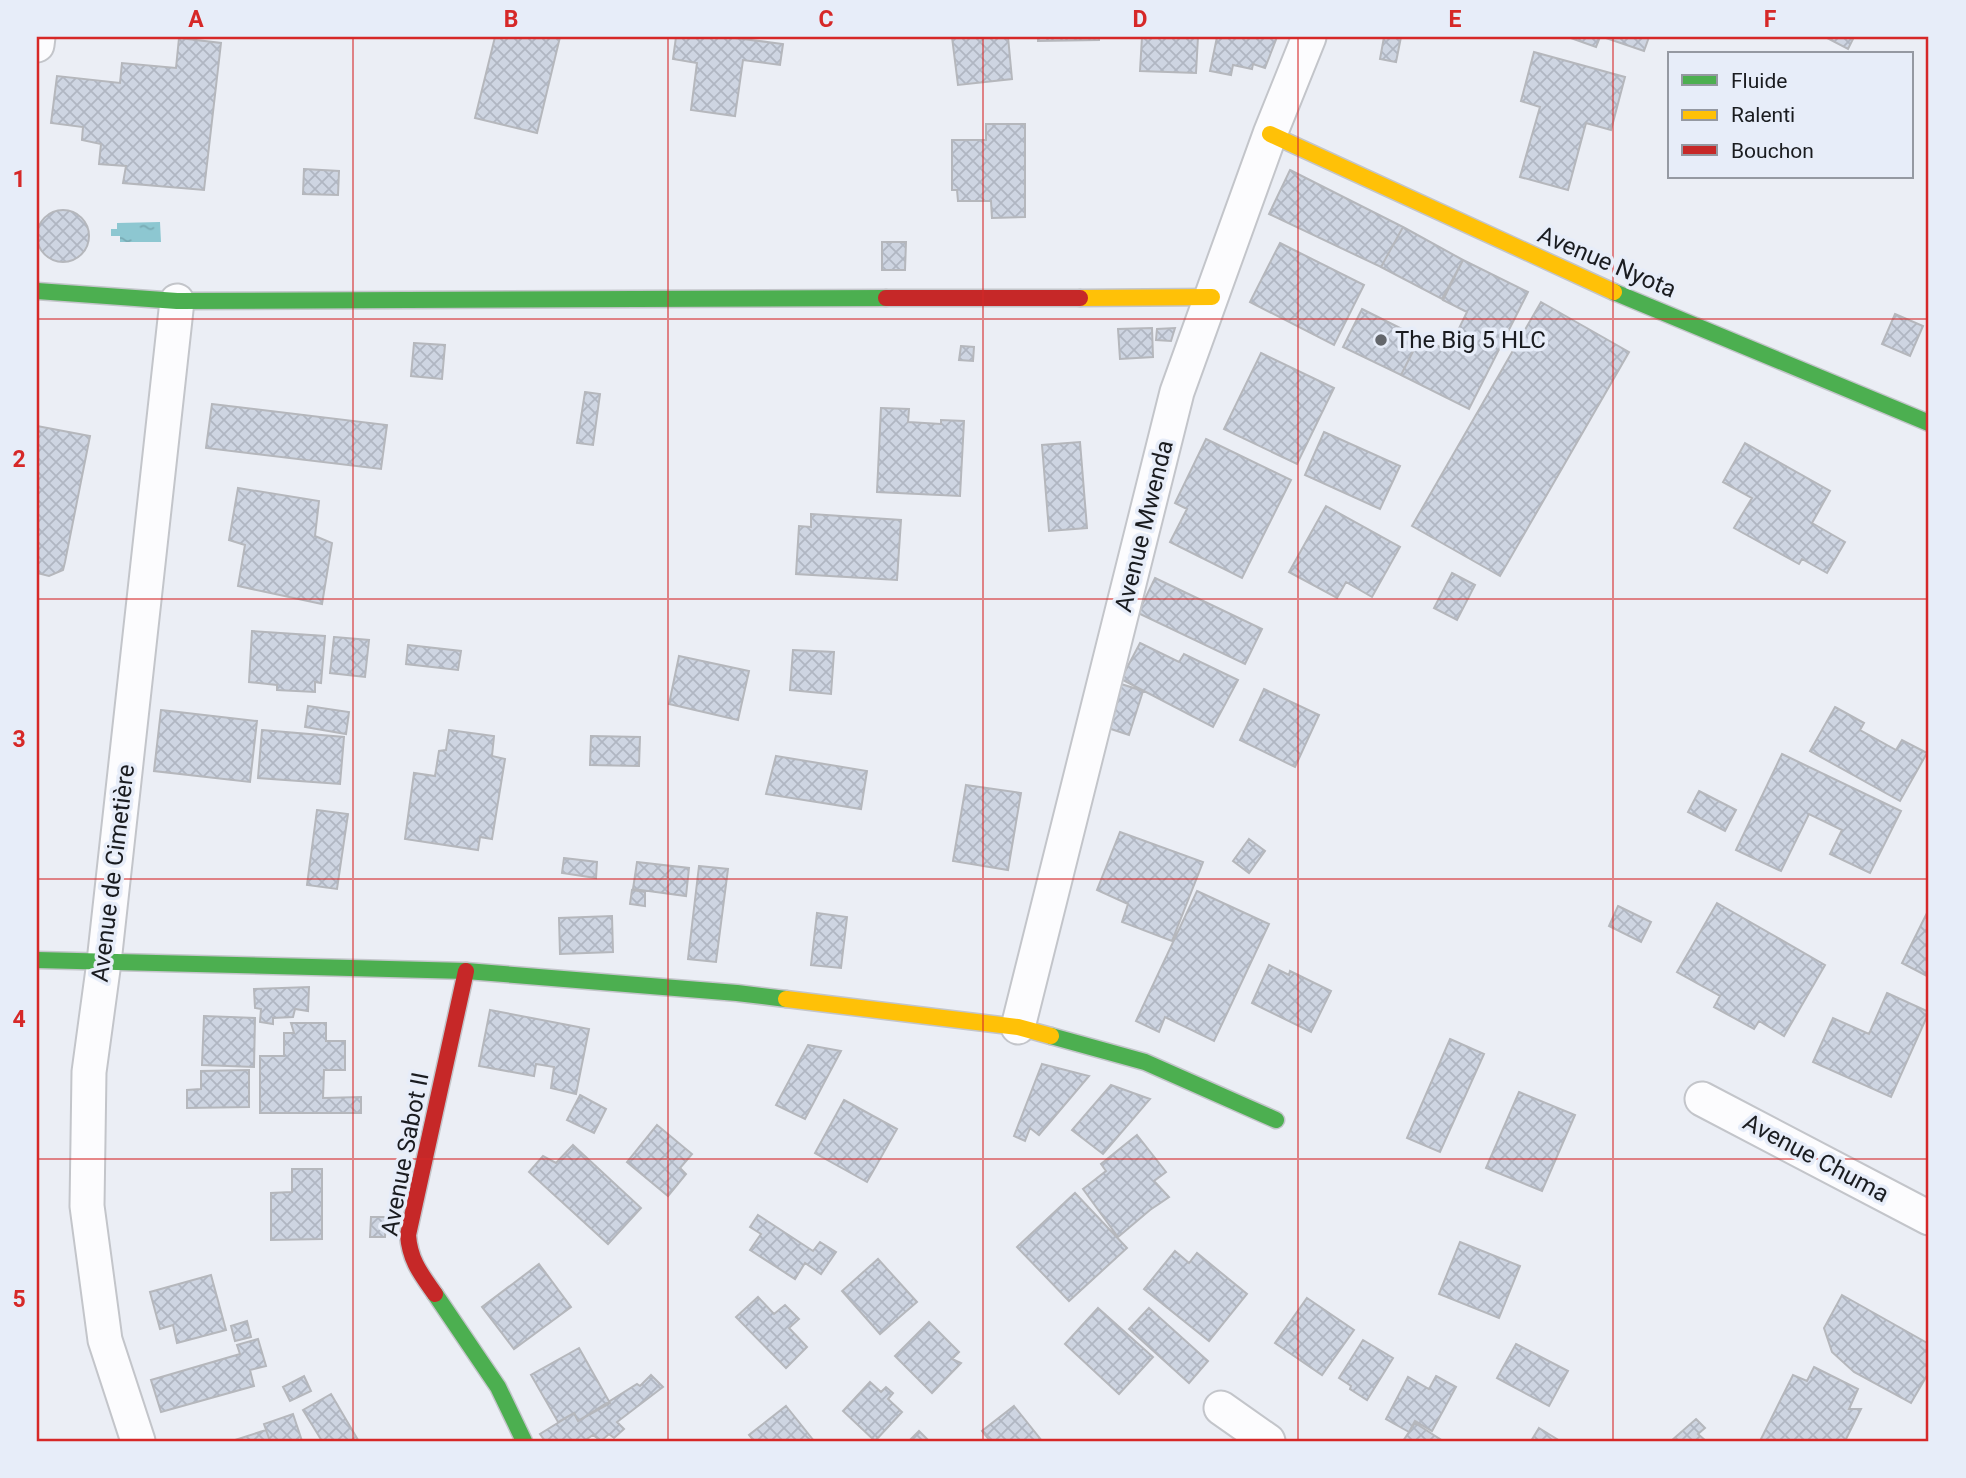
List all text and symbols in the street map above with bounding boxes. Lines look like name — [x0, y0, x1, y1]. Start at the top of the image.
text: A — [188, 6, 204, 33]
text: B — [504, 6, 518, 33]
text: C — [818, 6, 834, 33]
text: D — [1133, 6, 1147, 33]
text: E — [1449, 6, 1462, 33]
text: F — [1764, 6, 1777, 33]
legend — [1668, 52, 1913, 178]
text: Fluide — [1731, 69, 1787, 93]
text: Ralenti — [1731, 103, 1795, 127]
text: Bouchon — [1731, 139, 1814, 163]
text: 1 — [12, 166, 26, 193]
street label: Avenue Nyota — [1534, 220, 1680, 304]
place label: The Big 5 HLC — [1395, 326, 1546, 354]
marker: The Big 5 HLC — [1373, 332, 1389, 348]
street label: Avenue Mwenda — [1109, 437, 1179, 615]
text: 2 — [12, 446, 26, 473]
text: 3 — [12, 726, 26, 753]
street label: Avenue de Cimetière — [86, 763, 140, 983]
text: 4 — [12, 1006, 26, 1033]
street label: Avenue Sabot II — [375, 1070, 435, 1238]
street label: Avenue Chuma — [1739, 1108, 1893, 1208]
text: 5 — [12, 1286, 26, 1313]

